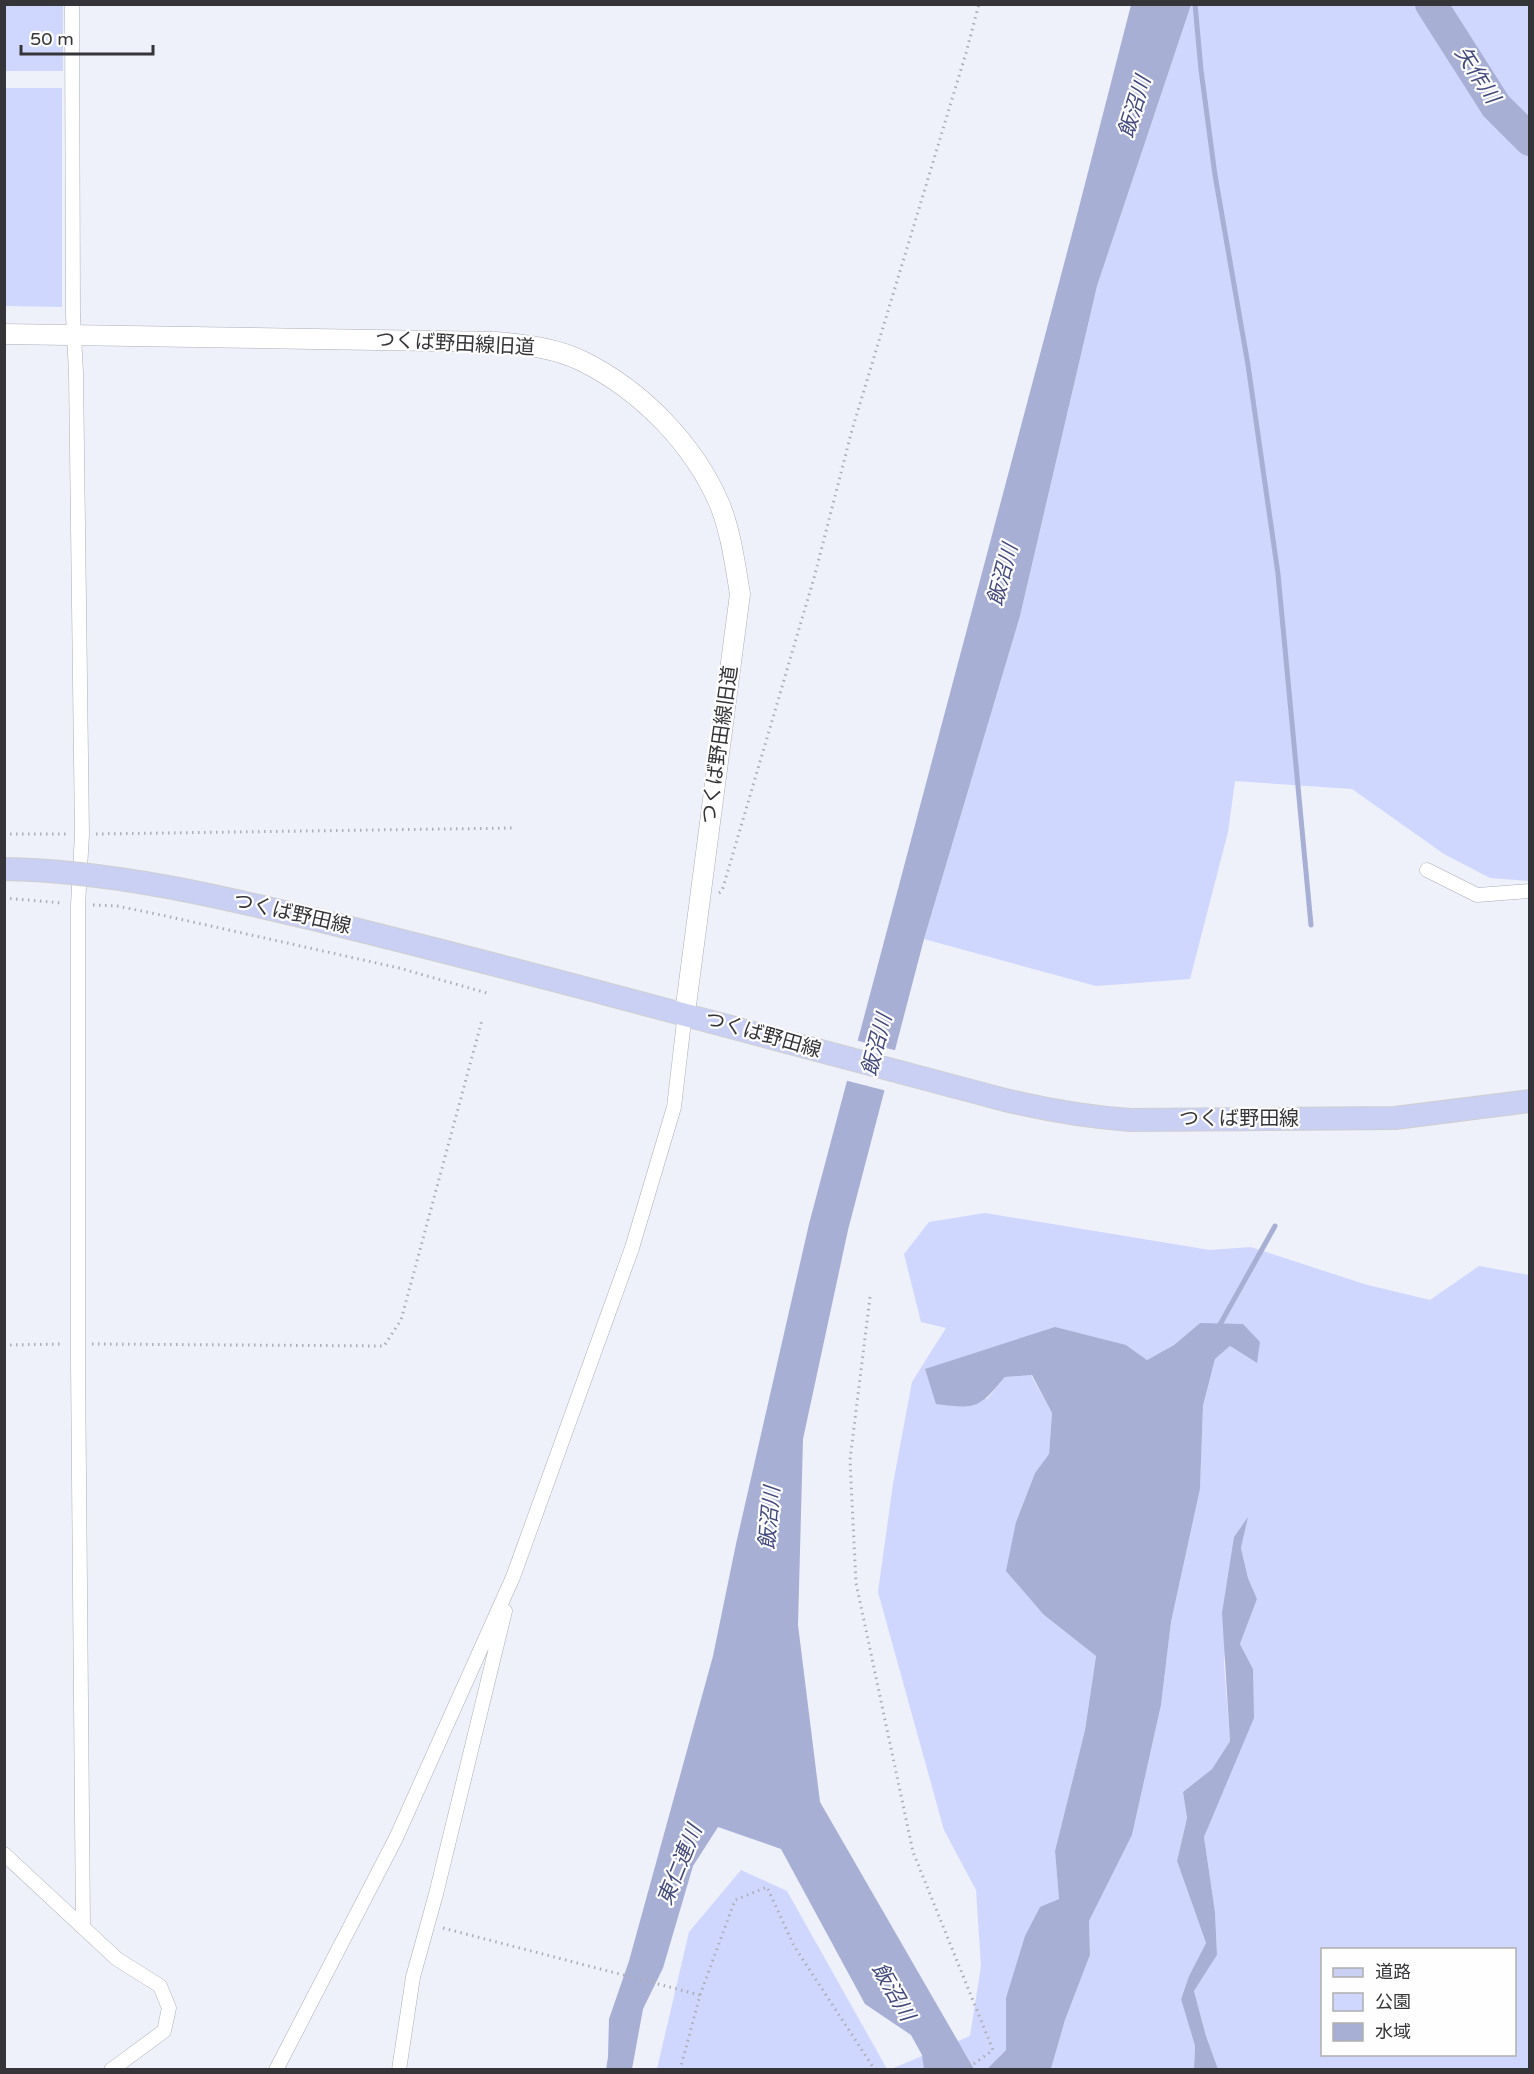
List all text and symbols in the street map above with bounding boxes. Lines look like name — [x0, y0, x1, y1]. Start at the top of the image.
scale bar — [21, 18, 153, 56]
text: 50 m — [30, 28, 74, 50]
water label: 矢作川 — [1449, 42, 1506, 110]
water label: 飯沼川 — [1114, 71, 1157, 141]
street label: つくば野田線旧道 — [374, 328, 536, 360]
water label: 飯沼川 — [983, 539, 1024, 609]
street label: つくば野田線旧道 — [697, 664, 743, 826]
street label: つくば野田線 — [231, 889, 353, 939]
street label: つくば野田線 — [702, 1007, 824, 1063]
water label: 飯沼川 — [857, 1009, 898, 1079]
street label: つくば野田線 — [1179, 1107, 1299, 1131]
water label: 飯沼川 — [755, 1484, 785, 1550]
water label: 東仁連川 — [653, 1820, 708, 1909]
legend — [1321, 1948, 1516, 2056]
water label: 飯沼川 — [866, 1958, 921, 2027]
text: 道路 — [1375, 1961, 1411, 1983]
text: 公園 — [1375, 1991, 1411, 2013]
text: 水域 — [1375, 2021, 1411, 2043]

